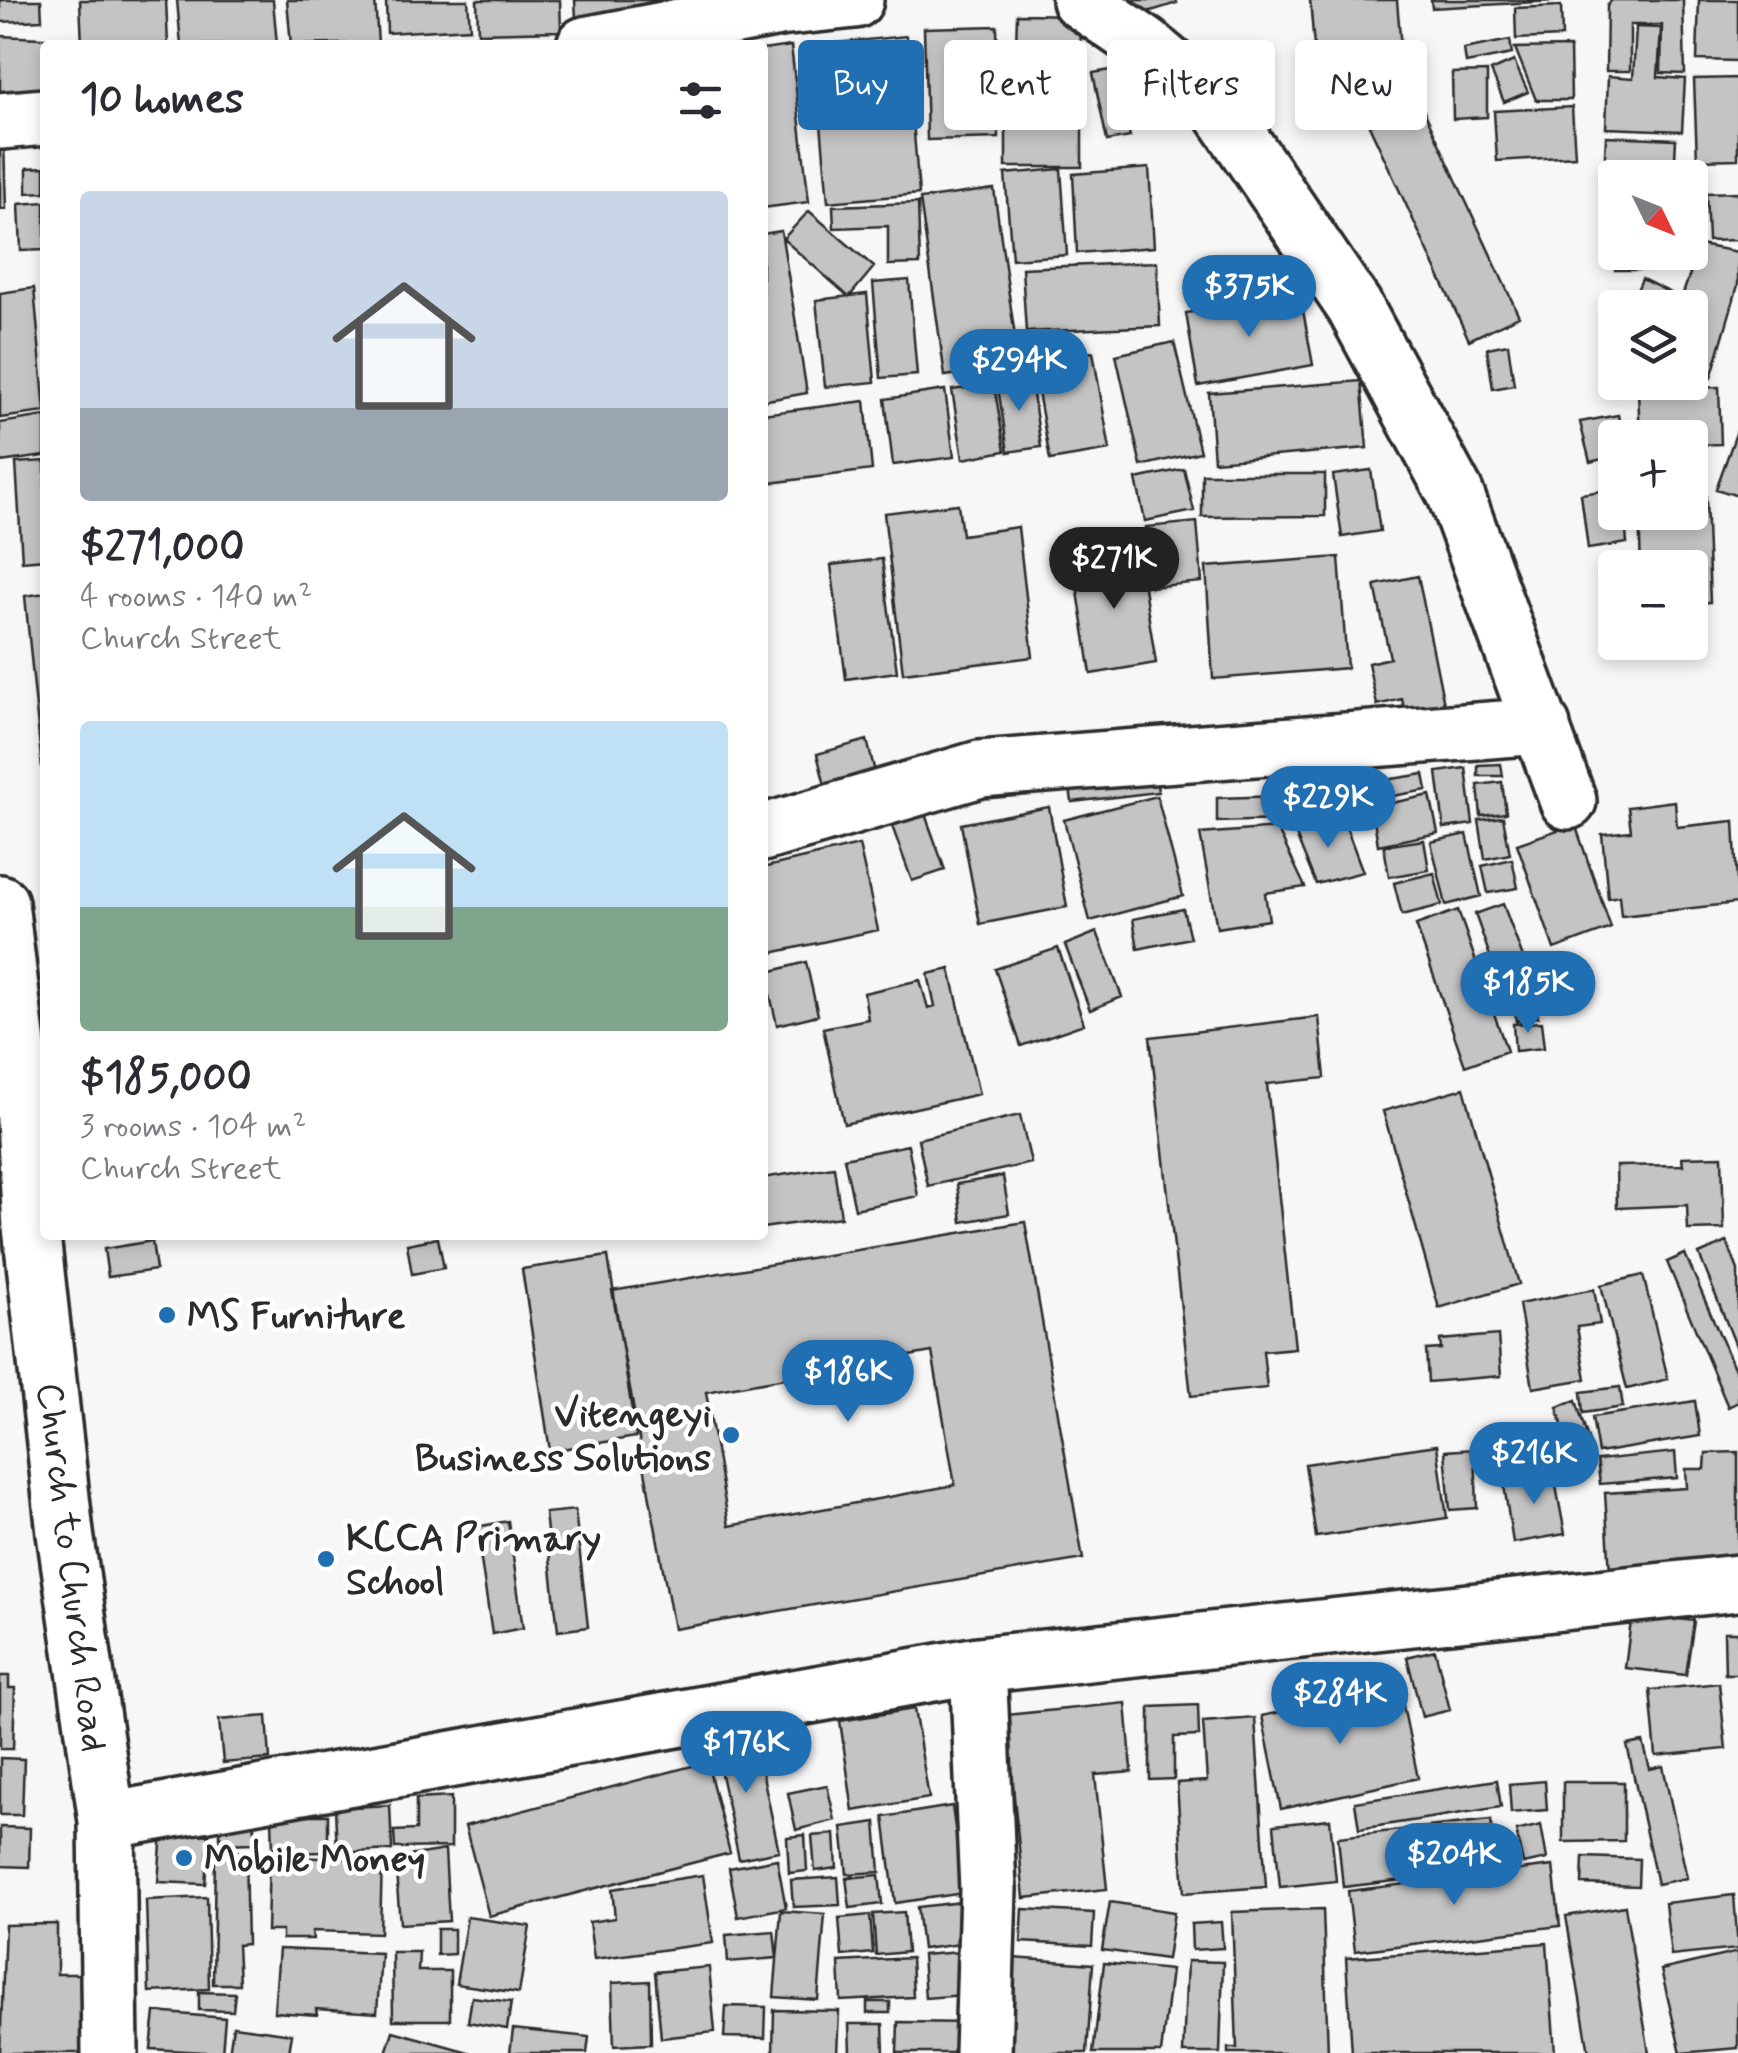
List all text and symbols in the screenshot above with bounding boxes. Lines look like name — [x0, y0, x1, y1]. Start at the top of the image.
chip: Buy — [798, 40, 924, 130]
chip: Rent — [944, 40, 1087, 130]
chip: Filters — [1107, 40, 1275, 130]
chip: New — [1295, 40, 1427, 130]
text: 10 homes — [80, 73, 244, 128]
icon: filters — [673, 73, 728, 128]
north arrow — [1598, 160, 1708, 270]
map controls — [1598, 160, 1708, 660]
pin: $375K — [1179, 255, 1319, 340]
icon: home — [314, 256, 494, 436]
text: $375K — [1204, 266, 1294, 308]
button: layers — [1598, 290, 1708, 400]
pin: $294K — [949, 329, 1089, 414]
text: $294K — [971, 340, 1067, 382]
button: + — [1598, 420, 1708, 530]
text: $271,000 — [80, 521, 245, 576]
pin: $271K — [1044, 527, 1184, 612]
text: $271K — [1071, 538, 1157, 580]
button: − — [1598, 550, 1708, 660]
text: 4 rooms · 140 m² — [80, 576, 312, 618]
text: Church Street — [80, 618, 281, 660]
pin: $229K — [1258, 766, 1398, 851]
text: $229K — [1283, 777, 1373, 819]
icon: home — [314, 786, 494, 966]
pin: $185K — [1458, 951, 1598, 1036]
text: $185K — [1482, 962, 1574, 1004]
text: $185,000 — [80, 1051, 252, 1106]
text: 3 rooms · 104 m² — [80, 1106, 306, 1148]
text: Church Street — [80, 1148, 281, 1190]
place label: MS Furniture — [187, 1293, 406, 1342]
marker: MS Furniture — [156, 1304, 178, 1326]
pin: $186K — [778, 1340, 918, 1425]
text: $186K — [804, 1351, 892, 1393]
street label: Church to Church Road — [24, 1380, 117, 1755]
place label: Vitengeyi Business Solutions — [415, 1391, 711, 1484]
pin: $216K — [1464, 1422, 1604, 1507]
marker: Vitengeyi Business Solutions — [720, 1424, 742, 1446]
text: $216K — [1491, 1433, 1577, 1475]
place label: KCCA Primary School — [346, 1515, 601, 1608]
marker: KCCA Primary School — [315, 1548, 337, 1570]
pin: $284K — [1270, 1662, 1410, 1747]
text: $284K — [1293, 1673, 1387, 1715]
pin: $176K — [676, 1711, 816, 1796]
text: $176K — [703, 1722, 789, 1764]
pin: $204K — [1384, 1823, 1524, 1908]
text: $204K — [1407, 1834, 1501, 1876]
place label: Mobile Money — [204, 1836, 425, 1885]
marker: Mobile Money — [173, 1847, 195, 1869]

